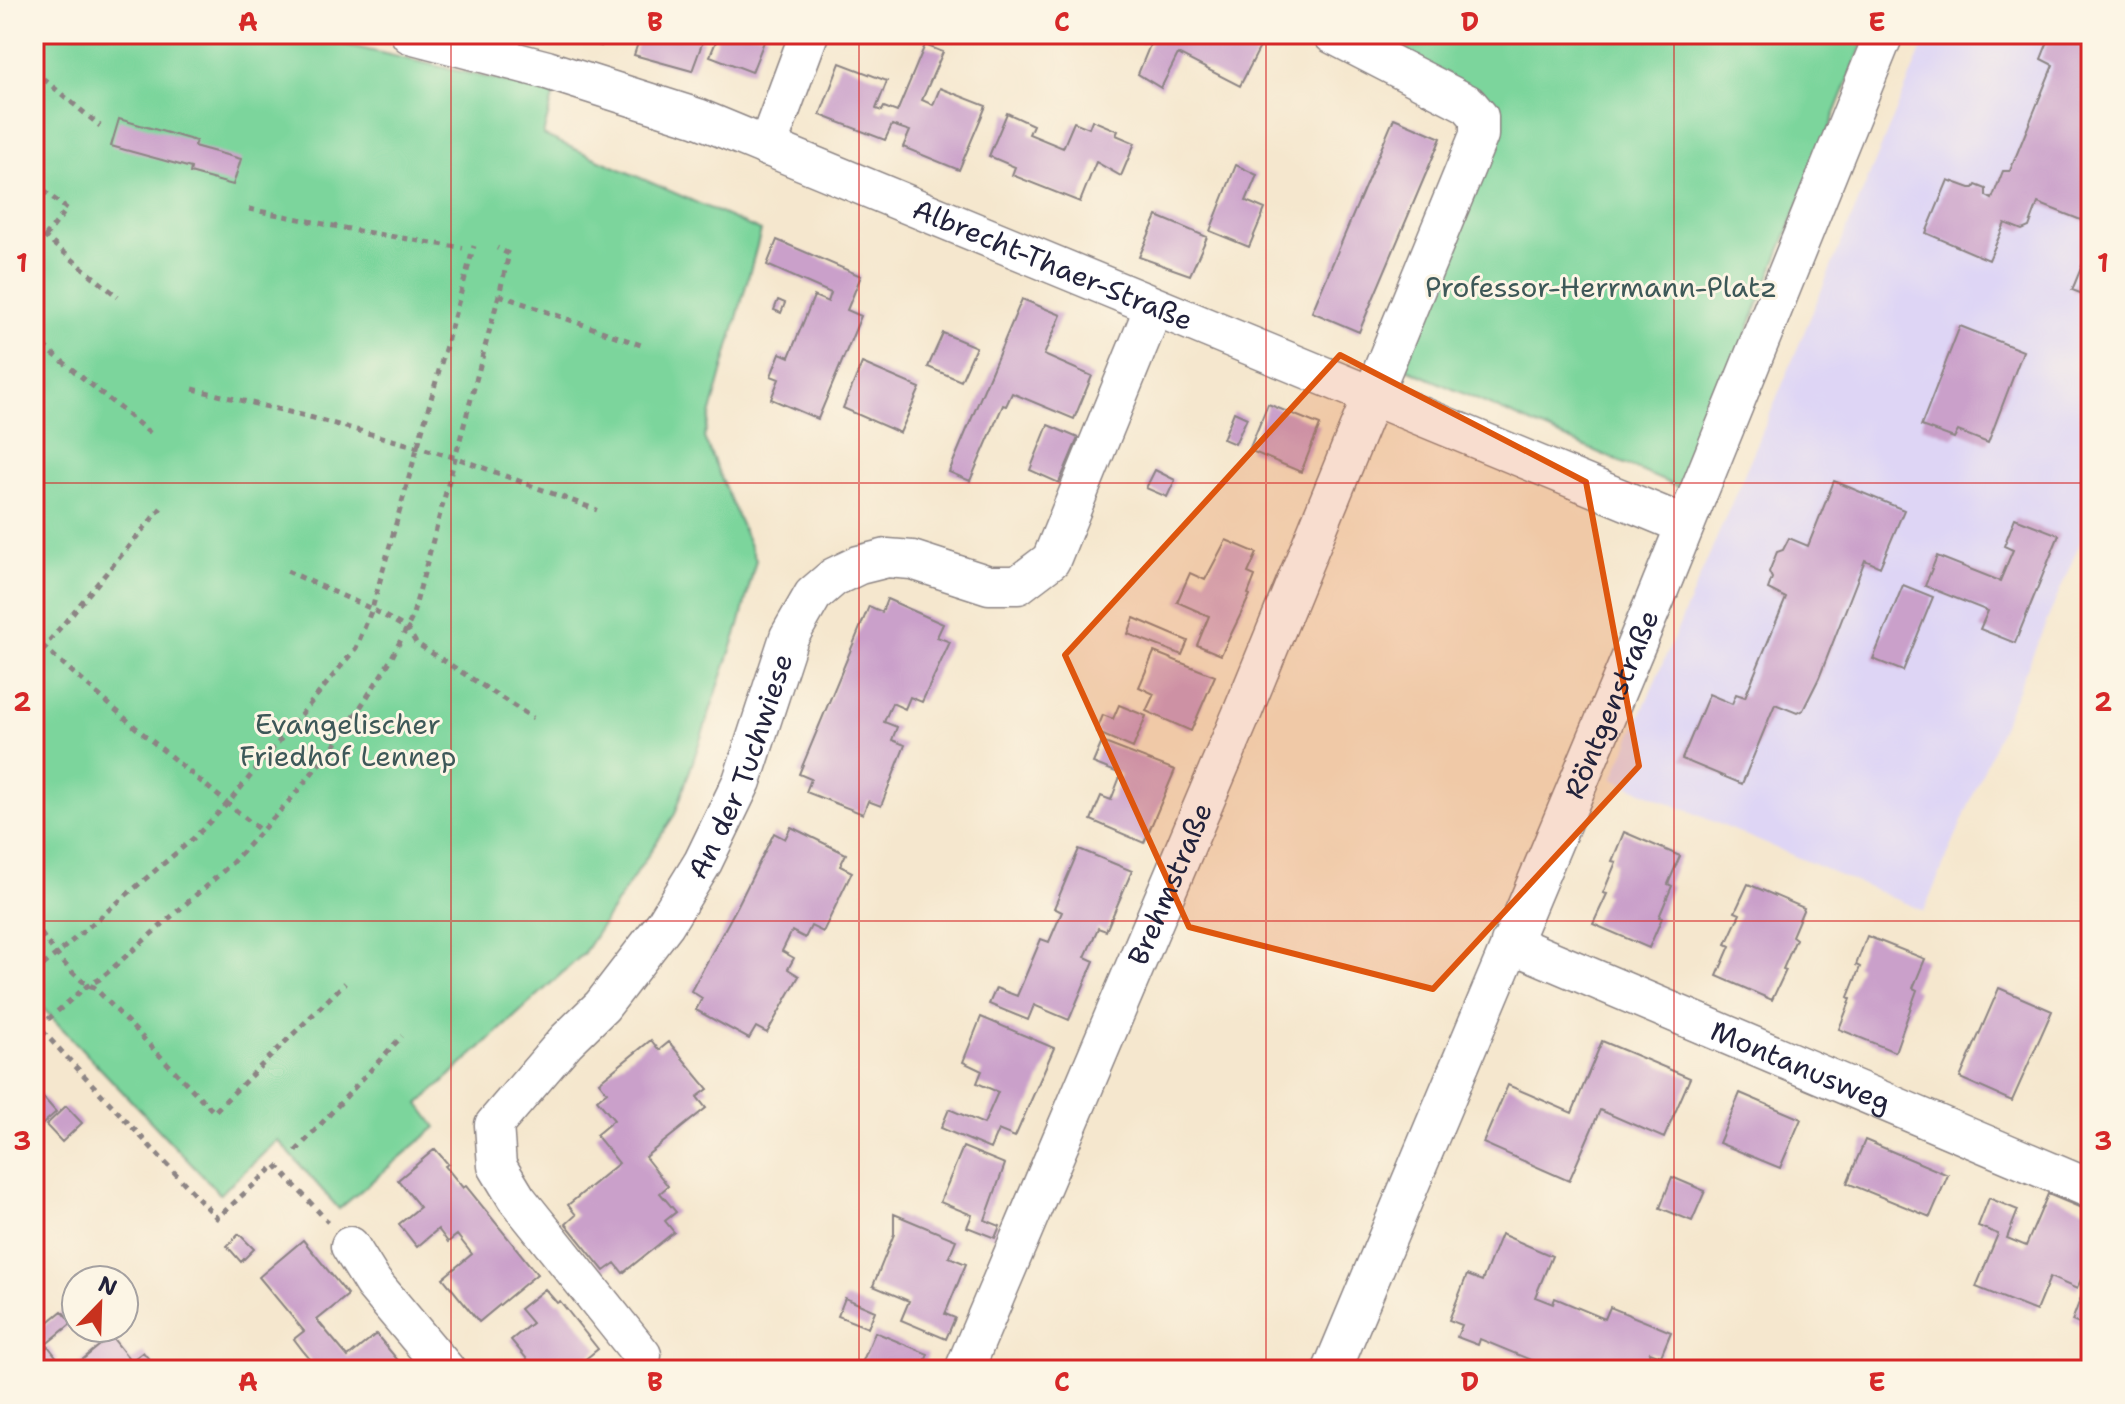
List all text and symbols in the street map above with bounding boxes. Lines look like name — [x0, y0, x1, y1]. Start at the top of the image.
text: A — [238, 4, 258, 39]
text: B — [647, 4, 663, 39]
text: C — [1054, 4, 1070, 39]
text: D — [1461, 4, 1479, 39]
text: E — [1868, 4, 1886, 39]
street label: Albrecht-Thaer-Straße — [907, 190, 1199, 339]
text: 1 — [16, 245, 28, 280]
text: 1 — [2097, 245, 2109, 280]
park label: Professor-Herrmann-Platz — [1425, 268, 1777, 306]
street label: Röntgenstraße — [1555, 604, 1668, 805]
street label: An der Tuchwiese — [678, 648, 801, 886]
text: 2 — [13, 684, 31, 719]
text: 2 — [2094, 684, 2112, 719]
park label: Evangelischer Friedhof Lennep — [240, 705, 456, 775]
street label: Brehmstraße — [1119, 797, 1221, 971]
street label: Montanusweg — [1705, 1011, 1897, 1121]
text: 3 — [13, 1123, 31, 1158]
text: 3 — [2094, 1123, 2112, 1158]
north arrow — [60, 1264, 140, 1344]
text: N — [94, 1269, 121, 1303]
text: A — [238, 1364, 258, 1399]
text: B — [647, 1364, 663, 1399]
text: C — [1054, 1364, 1070, 1399]
text: D — [1461, 1364, 1479, 1399]
text: E — [1868, 1364, 1886, 1399]

